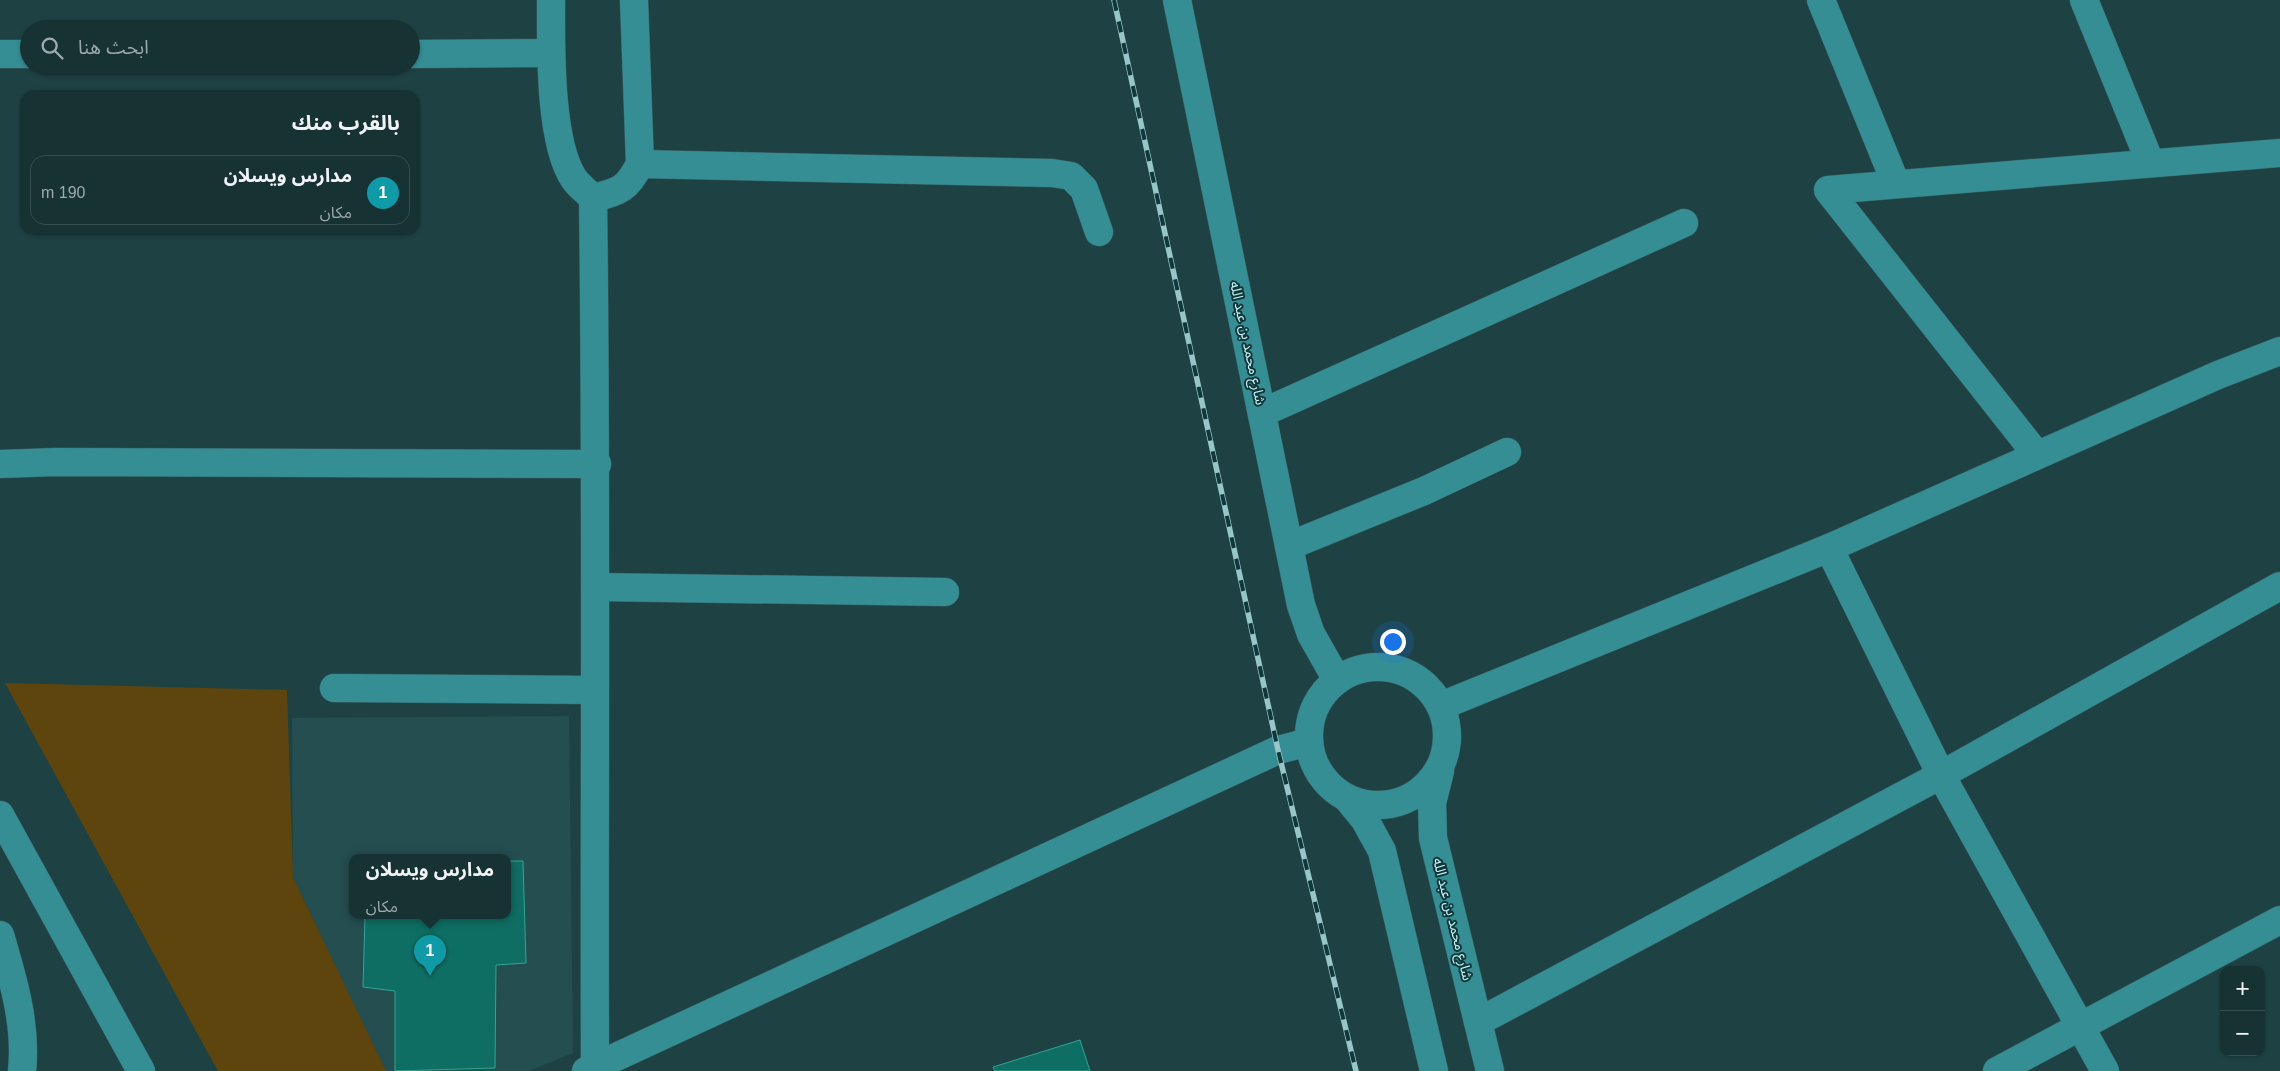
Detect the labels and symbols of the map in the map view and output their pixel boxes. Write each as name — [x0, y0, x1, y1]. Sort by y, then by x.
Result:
street label: شارع محمد بن عبد الله — [1224, 280, 1269, 407]
your location — [1380, 629, 1406, 655]
street label: شارع محمد بن عبد الله — [1427, 856, 1476, 983]
pin: 1 — [414, 935, 446, 976]

